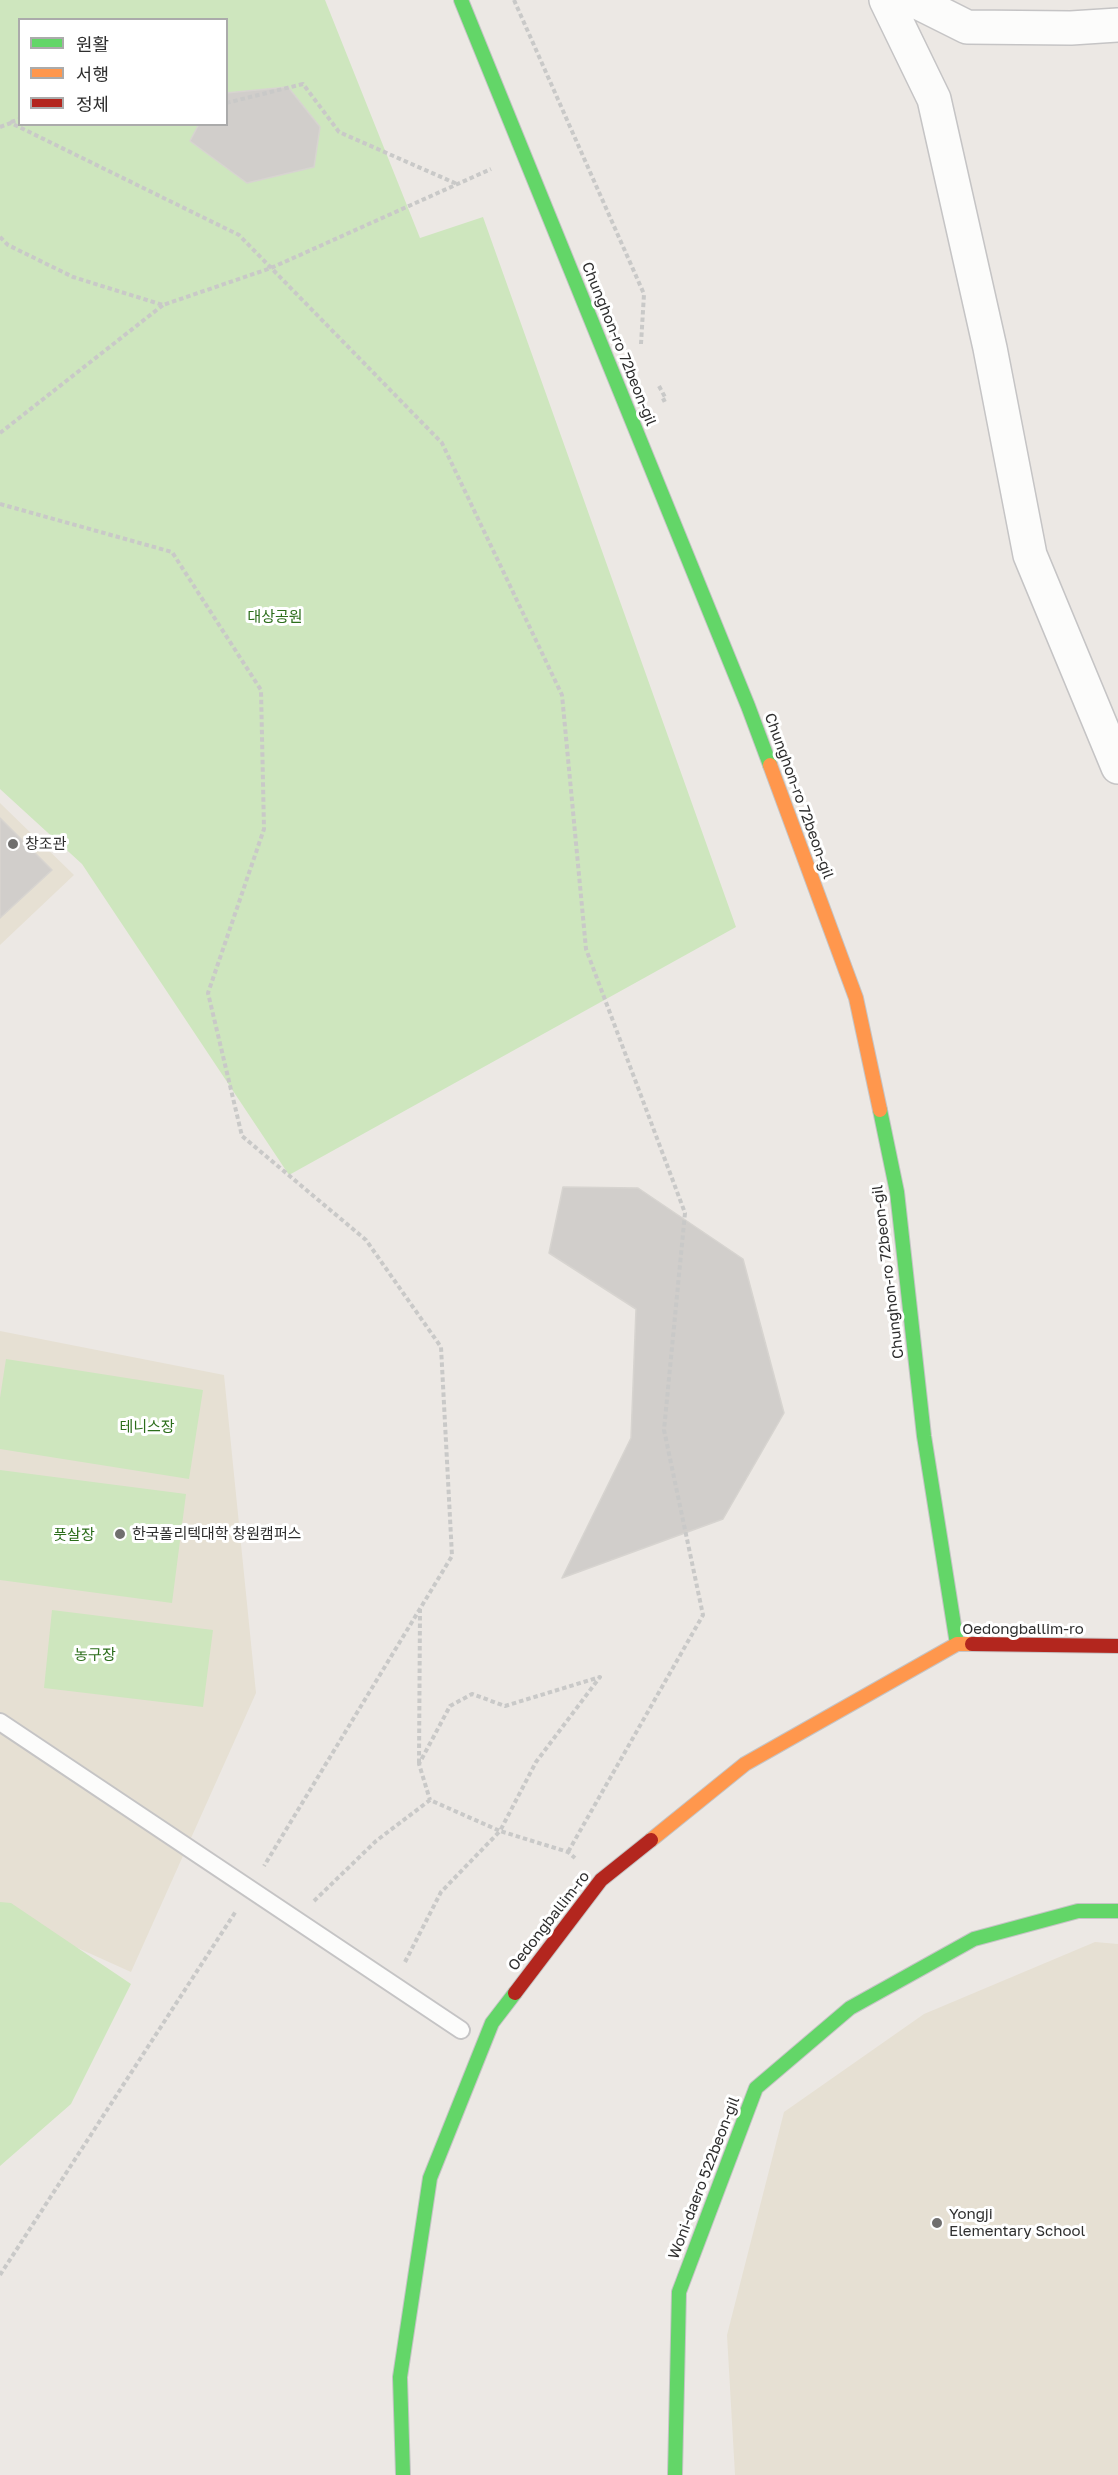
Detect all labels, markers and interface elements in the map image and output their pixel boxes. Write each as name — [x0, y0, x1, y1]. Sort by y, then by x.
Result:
legend — [18, 18, 228, 126]
text: 원활 — [76, 33, 109, 55]
text: 서행 — [76, 63, 109, 85]
text: 정체 — [76, 93, 109, 115]
street label: Chunghon-ro 72beon-gil — [578, 259, 660, 429]
park label: 대상공원 — [247, 608, 303, 626]
street label: Chunghon-ro 72beon-gil — [761, 711, 837, 881]
place label: 창조관 — [25, 835, 66, 853]
marker: 창조관 — [6, 837, 20, 851]
street label: Chunghon-ro 72beon-gil — [868, 1184, 908, 1360]
park label: 테니스장 — [119, 1418, 175, 1436]
place label: 한국폴리텍대학 창원캠퍼스 — [132, 1525, 301, 1543]
park label: 풋살장 — [53, 1526, 95, 1544]
marker: 한국폴리텍대학 창원캠퍼스 — [113, 1527, 127, 1541]
street label: Oedongballim-ro — [962, 1620, 1084, 1638]
park label: 농구장 — [74, 1646, 116, 1664]
street label: Oedongballim-ro — [505, 1868, 593, 1974]
street label: Woni-daero 522beon-gil — [665, 2094, 743, 2262]
place label: Yongji Elementary School — [949, 2205, 1085, 2240]
marker: Yongji Elementary School — [930, 2216, 944, 2230]

